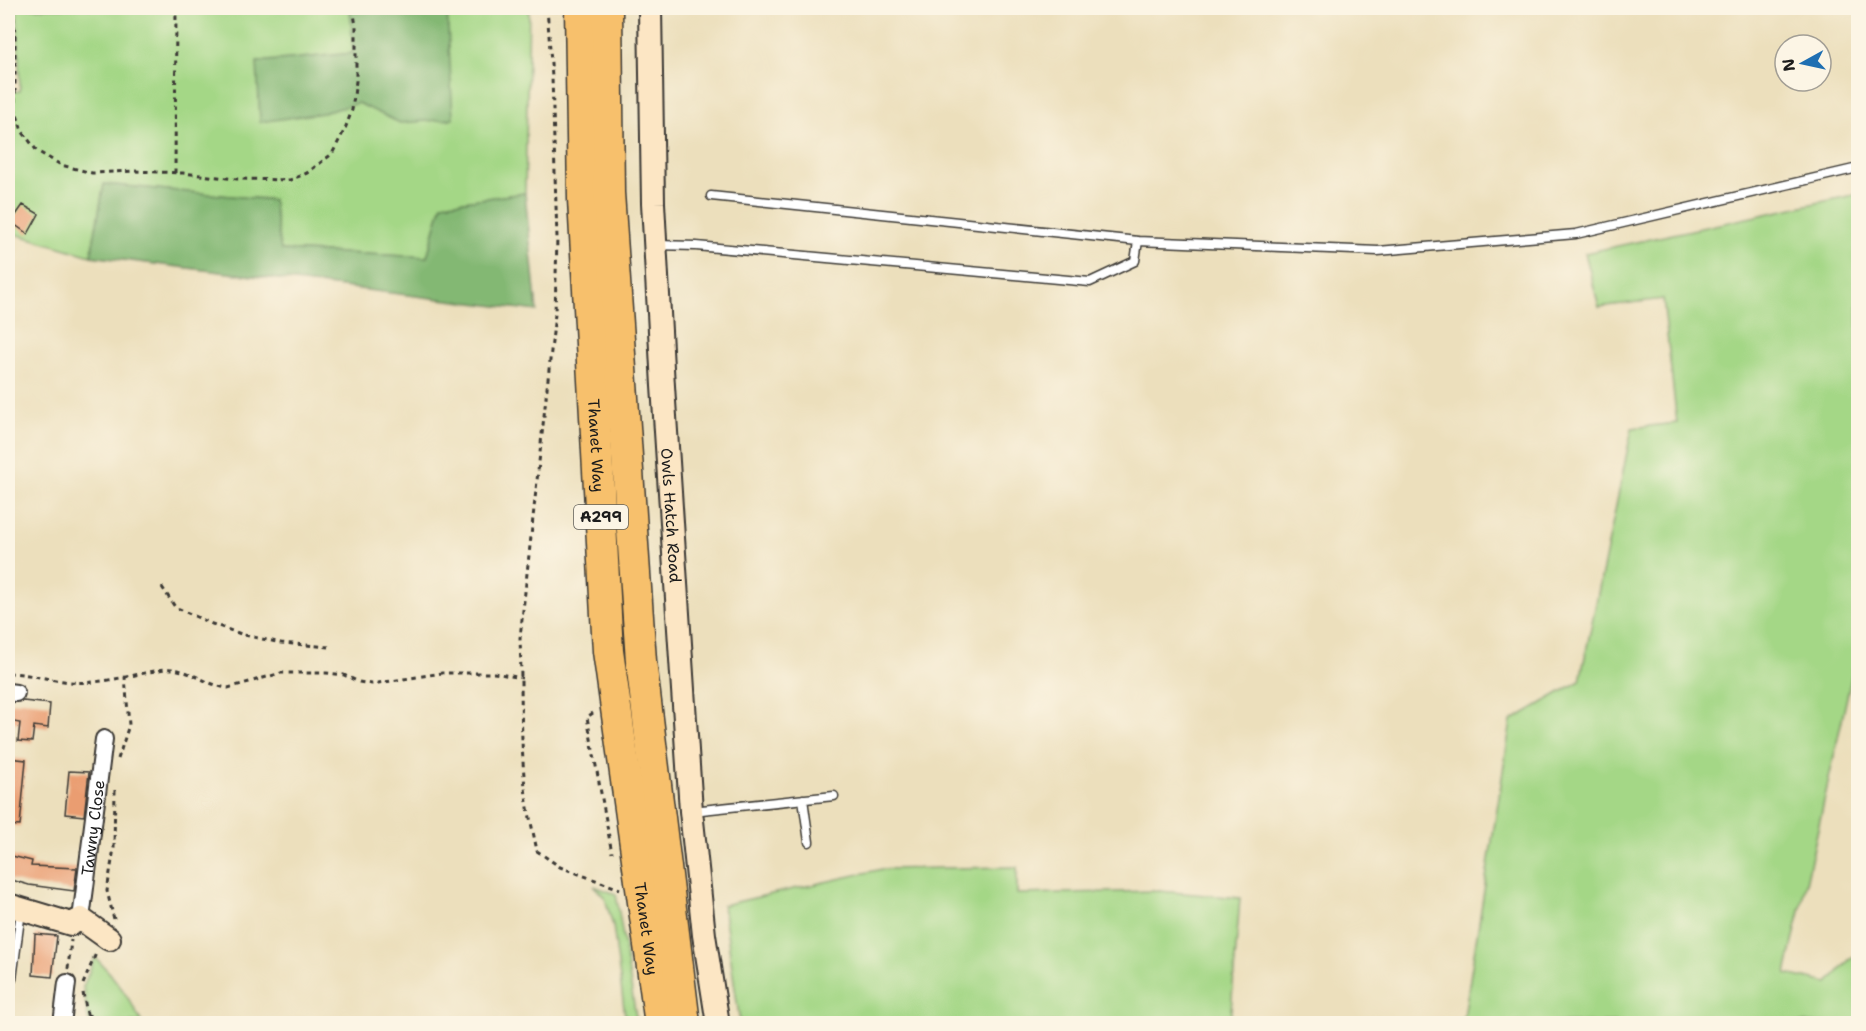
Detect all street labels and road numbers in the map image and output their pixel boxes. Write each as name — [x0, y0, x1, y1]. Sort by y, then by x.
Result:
street label: Thanet Way — [583, 398, 609, 493]
street label: Owls Hatch Road — [656, 447, 686, 584]
road number: A299 — [574, 505, 628, 529]
street label: Tawny Close — [77, 779, 110, 877]
street label: Thanet Way — [629, 881, 663, 977]

